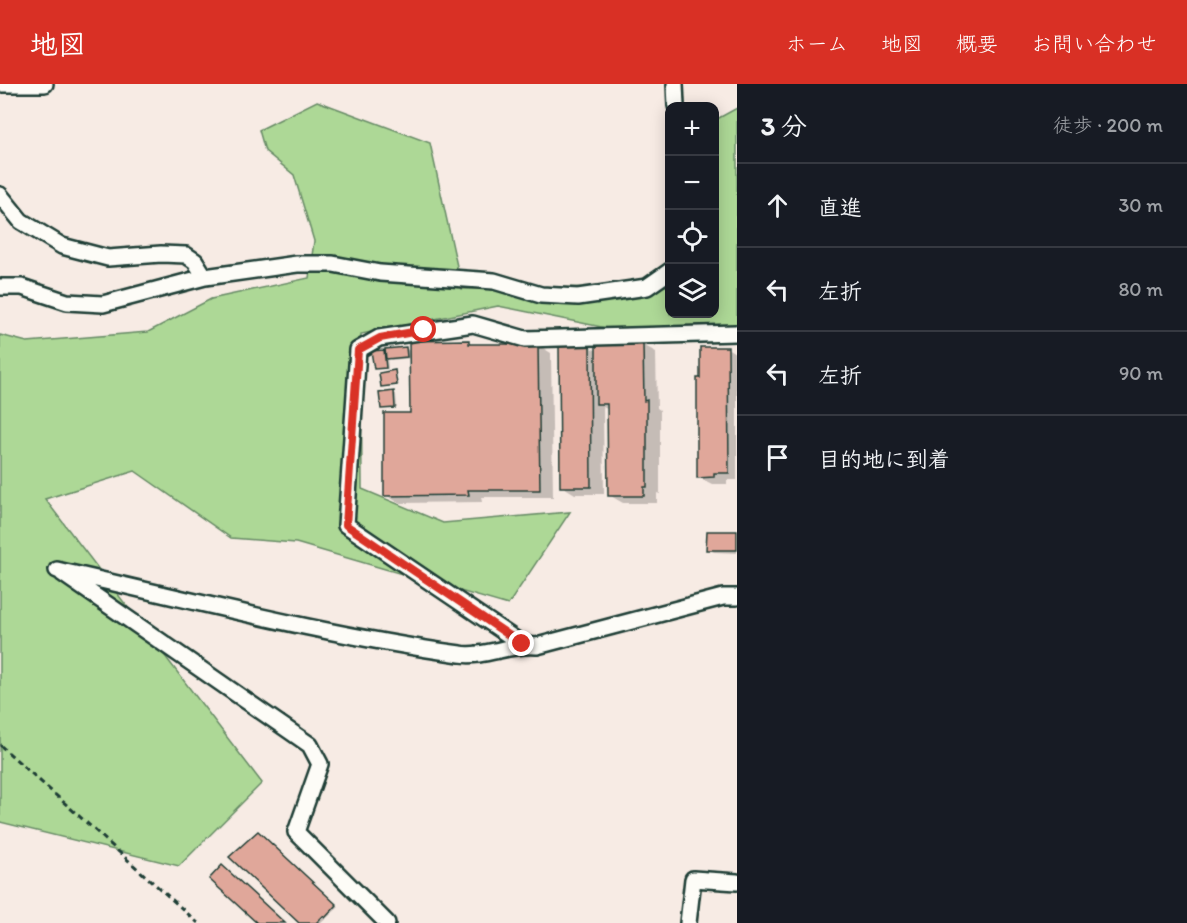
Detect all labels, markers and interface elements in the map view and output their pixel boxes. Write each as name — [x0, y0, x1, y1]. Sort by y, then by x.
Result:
text: 地図 — [30, 27, 86, 61]
text: ホーム — [786, 31, 848, 56]
text: 地図 — [881, 31, 923, 56]
text: 概要 — [956, 31, 998, 56]
text: お問い合わせ — [1031, 31, 1157, 56]
map controls — [665, 102, 719, 318]
button: + — [665, 102, 719, 156]
text: 3 分 — [761, 110, 807, 142]
text: 徒歩 · 200 m — [1053, 113, 1163, 137]
button: − — [665, 156, 719, 210]
icon: ahead — [761, 189, 794, 222]
text: 30 m — [1118, 193, 1163, 217]
text: 直進 — [818, 194, 862, 221]
button: locate — [665, 210, 719, 264]
button: layers — [665, 264, 719, 318]
icon: left — [761, 273, 794, 306]
text: 80 m — [1118, 277, 1163, 301]
text: 左折 — [818, 278, 862, 305]
route start — [410, 316, 436, 342]
icon: left — [761, 357, 794, 390]
text: 90 m — [1119, 361, 1163, 385]
text: 左折 — [818, 362, 862, 389]
icon: arrive — [761, 441, 794, 474]
text: 目的地に到着 — [818, 446, 950, 473]
route end — [508, 630, 534, 656]

